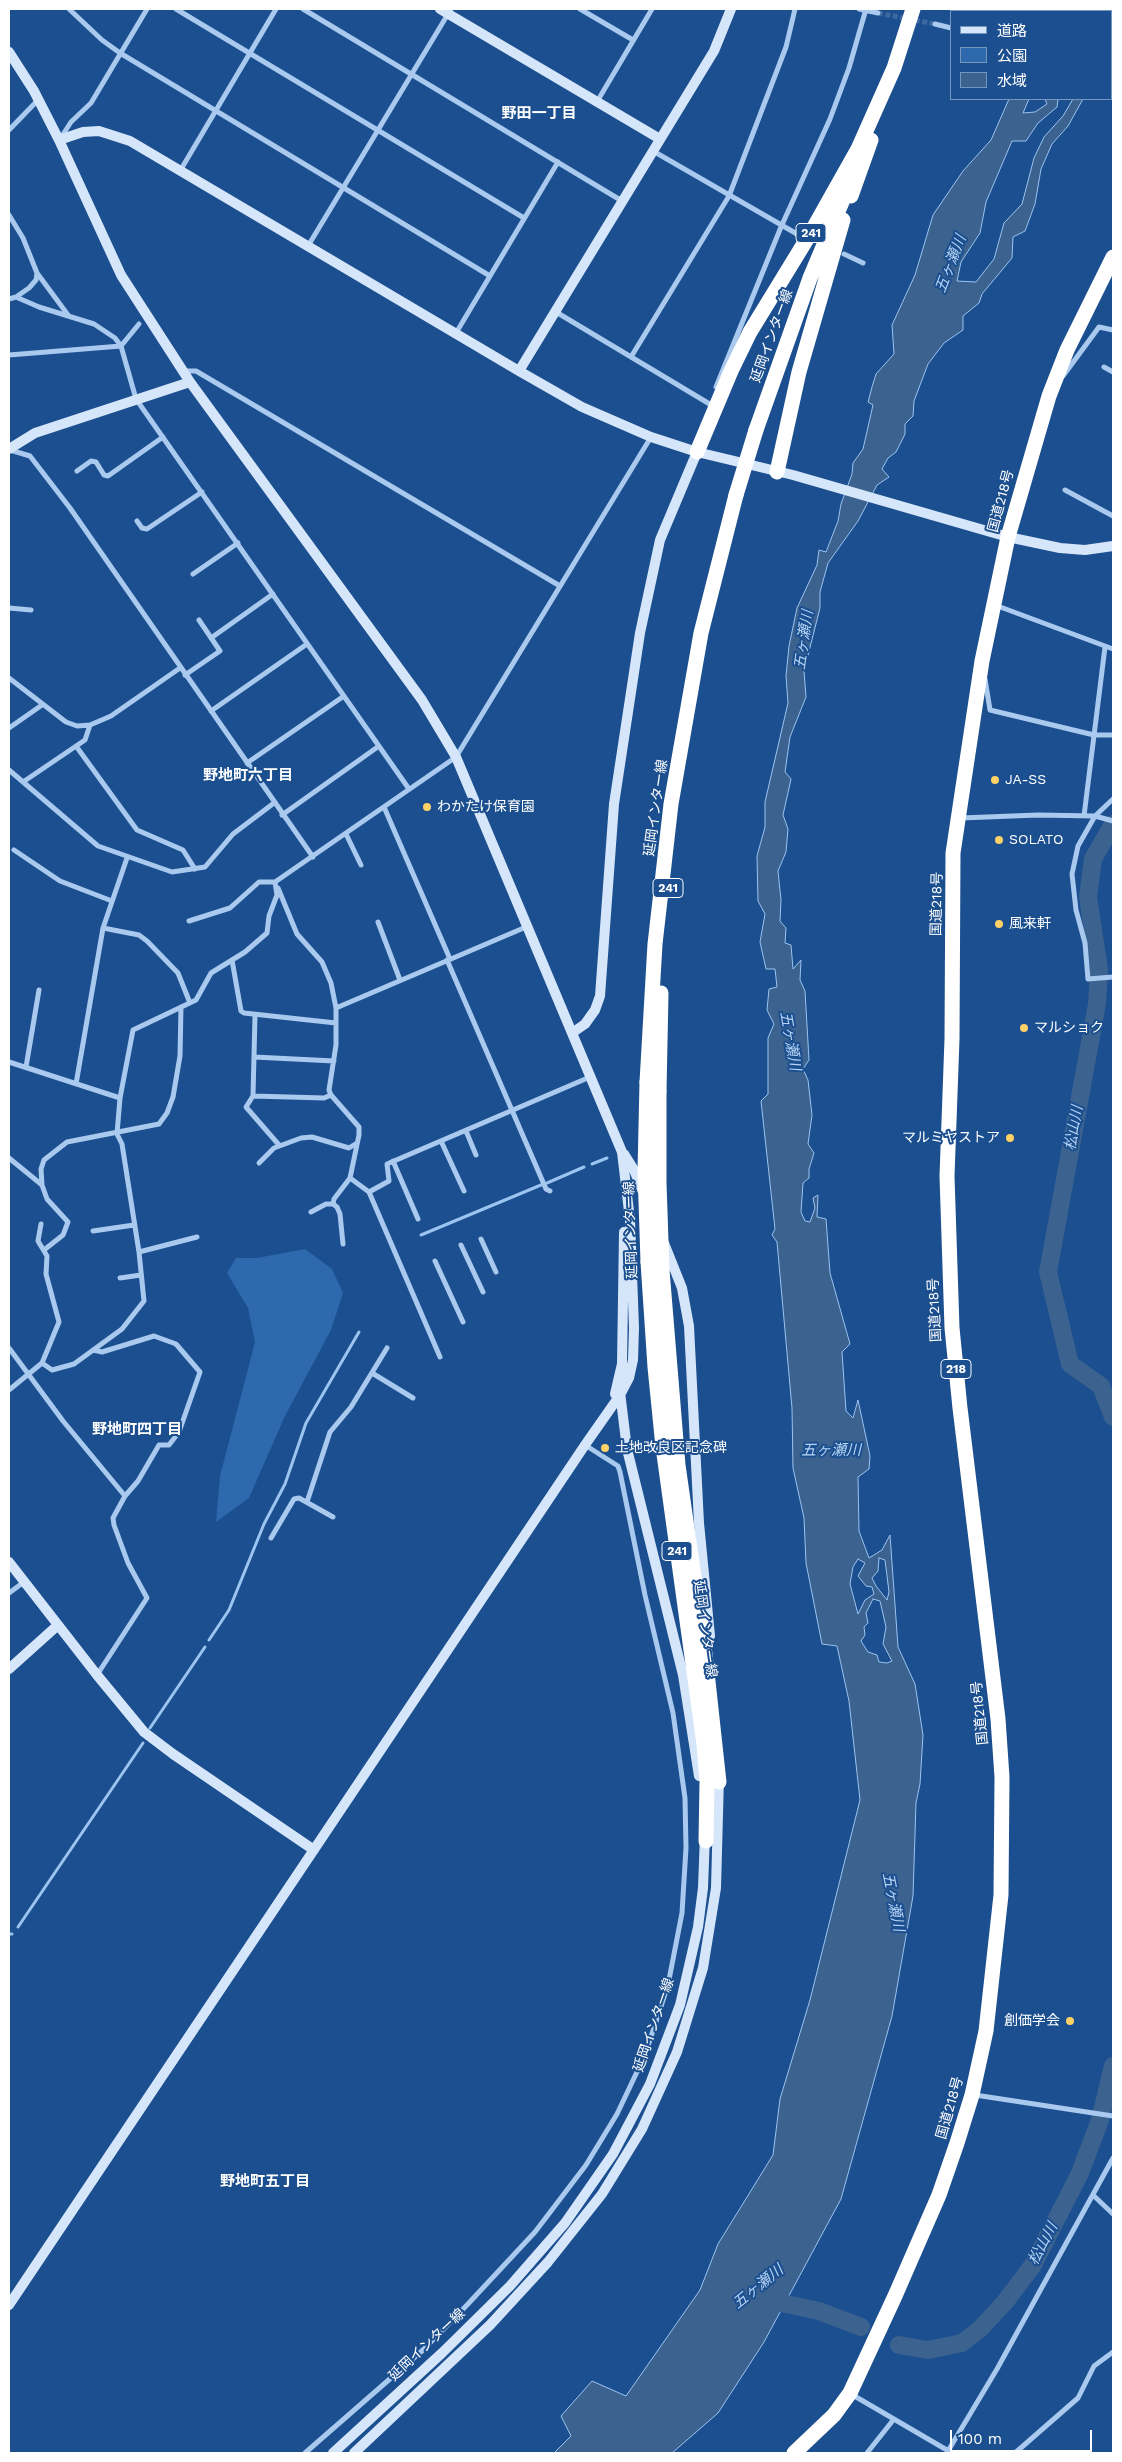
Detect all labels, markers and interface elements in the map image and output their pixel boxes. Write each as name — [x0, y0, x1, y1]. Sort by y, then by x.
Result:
legend — [950, 10, 1112, 100]
text: 道路 — [997, 22, 1027, 40]
text: 公園 — [997, 47, 1027, 65]
text: 水域 — [997, 72, 1027, 90]
district label: 野田一丁目 — [502, 105, 576, 123]
road number: 241 — [796, 224, 826, 242]
water label: 五ヶ瀬川 — [932, 233, 970, 295]
street label: 延岡インター線 — [747, 287, 797, 385]
street label: 国道218号 — [985, 468, 1017, 534]
water label: 五ヶ瀬川 — [791, 609, 817, 671]
street label: 延岡インター線 — [641, 758, 671, 858]
district label: 野地町六丁目 — [203, 767, 293, 785]
place label: JA-SS — [1005, 772, 1046, 788]
marker: JA-SS — [989, 774, 1001, 786]
place label: わかたけ保育園 — [437, 799, 535, 815]
marker: わかたけ保育園 — [421, 801, 433, 813]
place label: SOLATO — [1009, 832, 1063, 848]
marker: SOLATO — [993, 834, 1005, 846]
street label: 国道218号 — [928, 872, 946, 936]
road number: 241 — [653, 878, 683, 898]
place label: 風来軒 — [1009, 916, 1051, 932]
marker: 風来軒 — [993, 918, 1005, 930]
water label: 五ヶ瀬川 — [776, 1010, 804, 1072]
place label: マルショク — [1034, 1020, 1104, 1036]
marker: マルショク — [1018, 1022, 1030, 1034]
water label: 松山川 — [1061, 1104, 1087, 1152]
place label: マルミヤストア — [902, 1130, 1000, 1146]
marker: マルミヤストア — [1004, 1132, 1016, 1144]
street label: 延岡インター線 — [621, 1181, 641, 1279]
street label: 国道218号 — [925, 1277, 945, 1343]
road number: 218 — [941, 1360, 971, 1378]
district label: 野地町四丁目 — [92, 1421, 182, 1439]
place label: 土地改良区記念碑 — [615, 1440, 727, 1456]
marker: 土地改良区記念碑 — [599, 1442, 611, 1454]
water label: 五ヶ瀬川 — [801, 1442, 861, 1460]
road number: 241 — [662, 1542, 692, 1560]
street label: 延岡インター線 — [690, 1579, 720, 1679]
street label: 国道218号 — [968, 1680, 992, 1746]
water label: 五ヶ瀬川 — [878, 1871, 908, 1933]
street label: 延岡インター線 — [630, 1976, 678, 2074]
place label: 創価学会 — [1004, 2013, 1060, 2029]
marker: 創価学会 — [1064, 2015, 1076, 2027]
street label: 国道218号 — [933, 2075, 967, 2141]
district label: 野地町五丁目 — [220, 2173, 310, 2191]
water label: 松山川 — [1024, 2220, 1062, 2268]
water label: 五ヶ瀬川 — [729, 2261, 787, 2313]
street label: 延岡インター線 — [385, 2305, 469, 2385]
scale bar — [952, 2420, 1094, 2452]
text: 100 m — [958, 2430, 1002, 2448]

